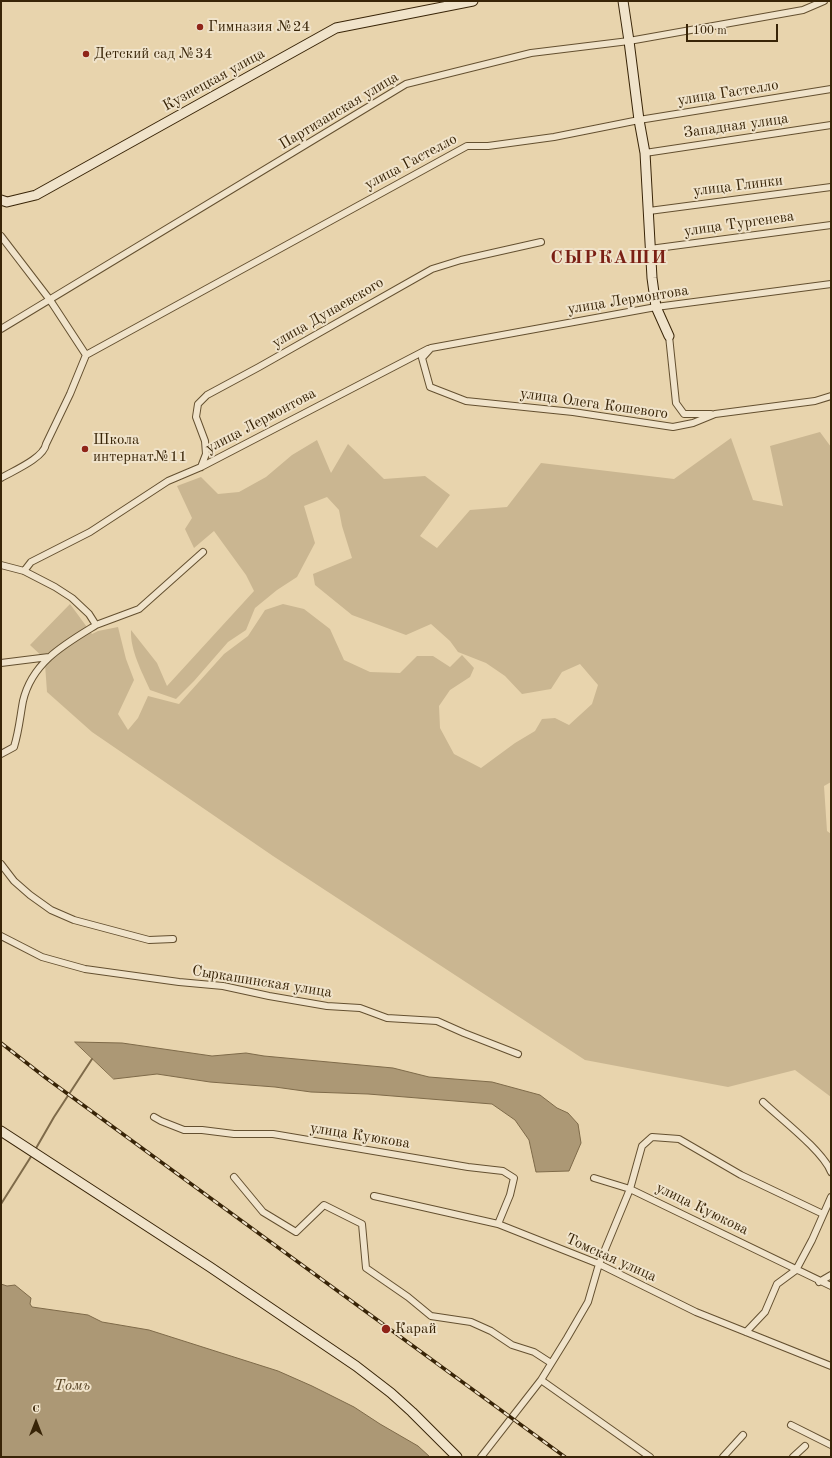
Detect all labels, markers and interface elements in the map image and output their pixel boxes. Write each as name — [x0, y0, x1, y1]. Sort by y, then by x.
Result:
scale bar — [688, 16, 780, 42]
place label: Гимназия №24 — [208, 18, 310, 36]
marker: Гимназия №24 — [195, 22, 205, 32]
text: 100 m — [693, 25, 727, 37]
street label: Кузнецкая улица — [160, 44, 268, 116]
place label: Детский сад №34 — [94, 45, 212, 63]
marker: Детский сад №34 — [81, 49, 91, 59]
street label: Партизанская улица — [276, 68, 402, 154]
street label: улица Гастелло — [676, 76, 780, 110]
street label: Западная улица — [682, 110, 790, 142]
street label: улица Гастелло — [362, 130, 460, 194]
street label: улица Глинки — [692, 172, 784, 200]
street label: улица Тургенева — [683, 207, 795, 241]
district label: СЫРКАШИ — [550, 247, 668, 269]
street label: улица Дунаевского — [269, 274, 387, 352]
street label: улица Лермонтова — [566, 282, 690, 318]
street label: улица Лермонтова — [203, 384, 319, 458]
street label: улица Олега Кошевого — [519, 385, 669, 423]
place label: Школа интернат№11 — [93, 431, 187, 466]
marker: Школа интернат№11 — [80, 444, 90, 454]
street label: Сыркашинская улица — [191, 962, 333, 1002]
street label: улица Куюкова — [309, 1119, 411, 1153]
street label: улица Куюкова — [653, 1179, 751, 1239]
street label: Томская улица — [563, 1230, 659, 1286]
place label: Карай — [395, 1320, 437, 1338]
marker: Карай — [380, 1323, 392, 1335]
water label: Томь — [54, 1376, 90, 1396]
north arrow — [16, 1402, 56, 1442]
text: С — [32, 1404, 40, 1415]

